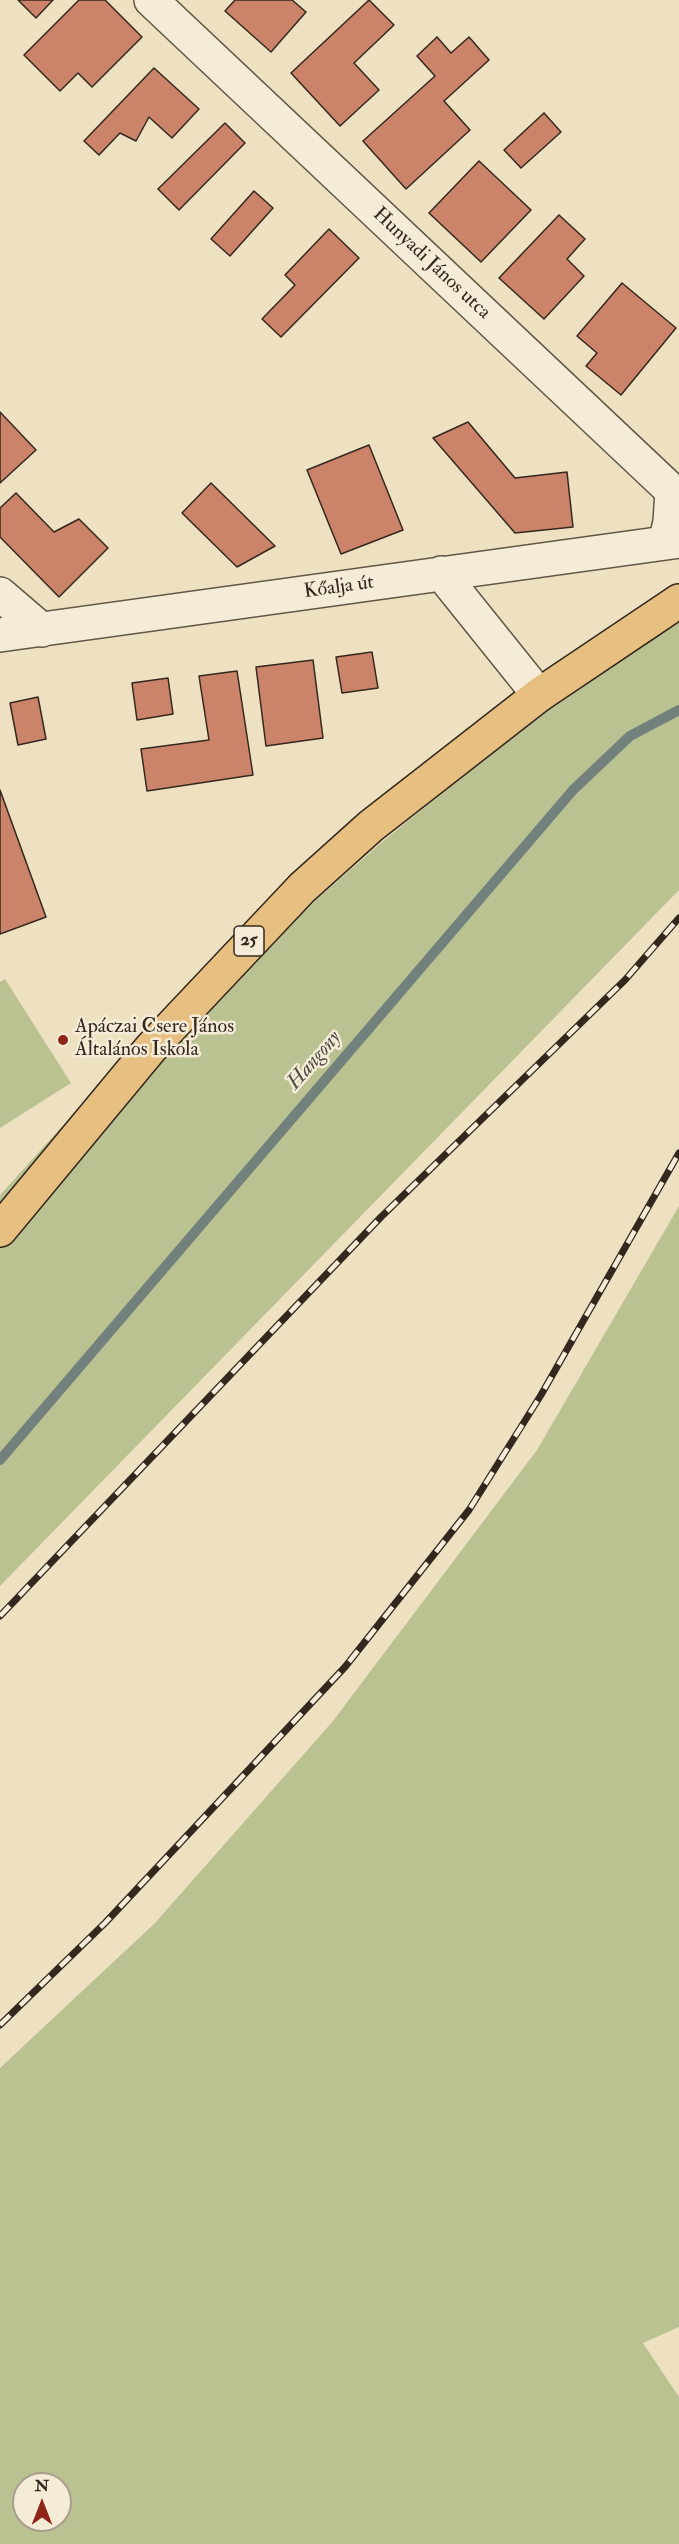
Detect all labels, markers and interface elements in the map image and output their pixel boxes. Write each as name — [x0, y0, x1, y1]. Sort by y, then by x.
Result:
street label: Hunyadi János utca — [367, 203, 495, 325]
street label: Kőalja út — [302, 571, 376, 605]
road number: 25 — [234, 926, 264, 956]
place label: Apáczai Csere János Általános Iskola — [75, 1016, 234, 1063]
water label: Hangony — [283, 1026, 347, 1096]
marker: Apáczai Csere János Általános Iskola — [56, 1033, 70, 1047]
north arrow — [12, 2472, 72, 2532]
text: N — [35, 2476, 49, 2496]

